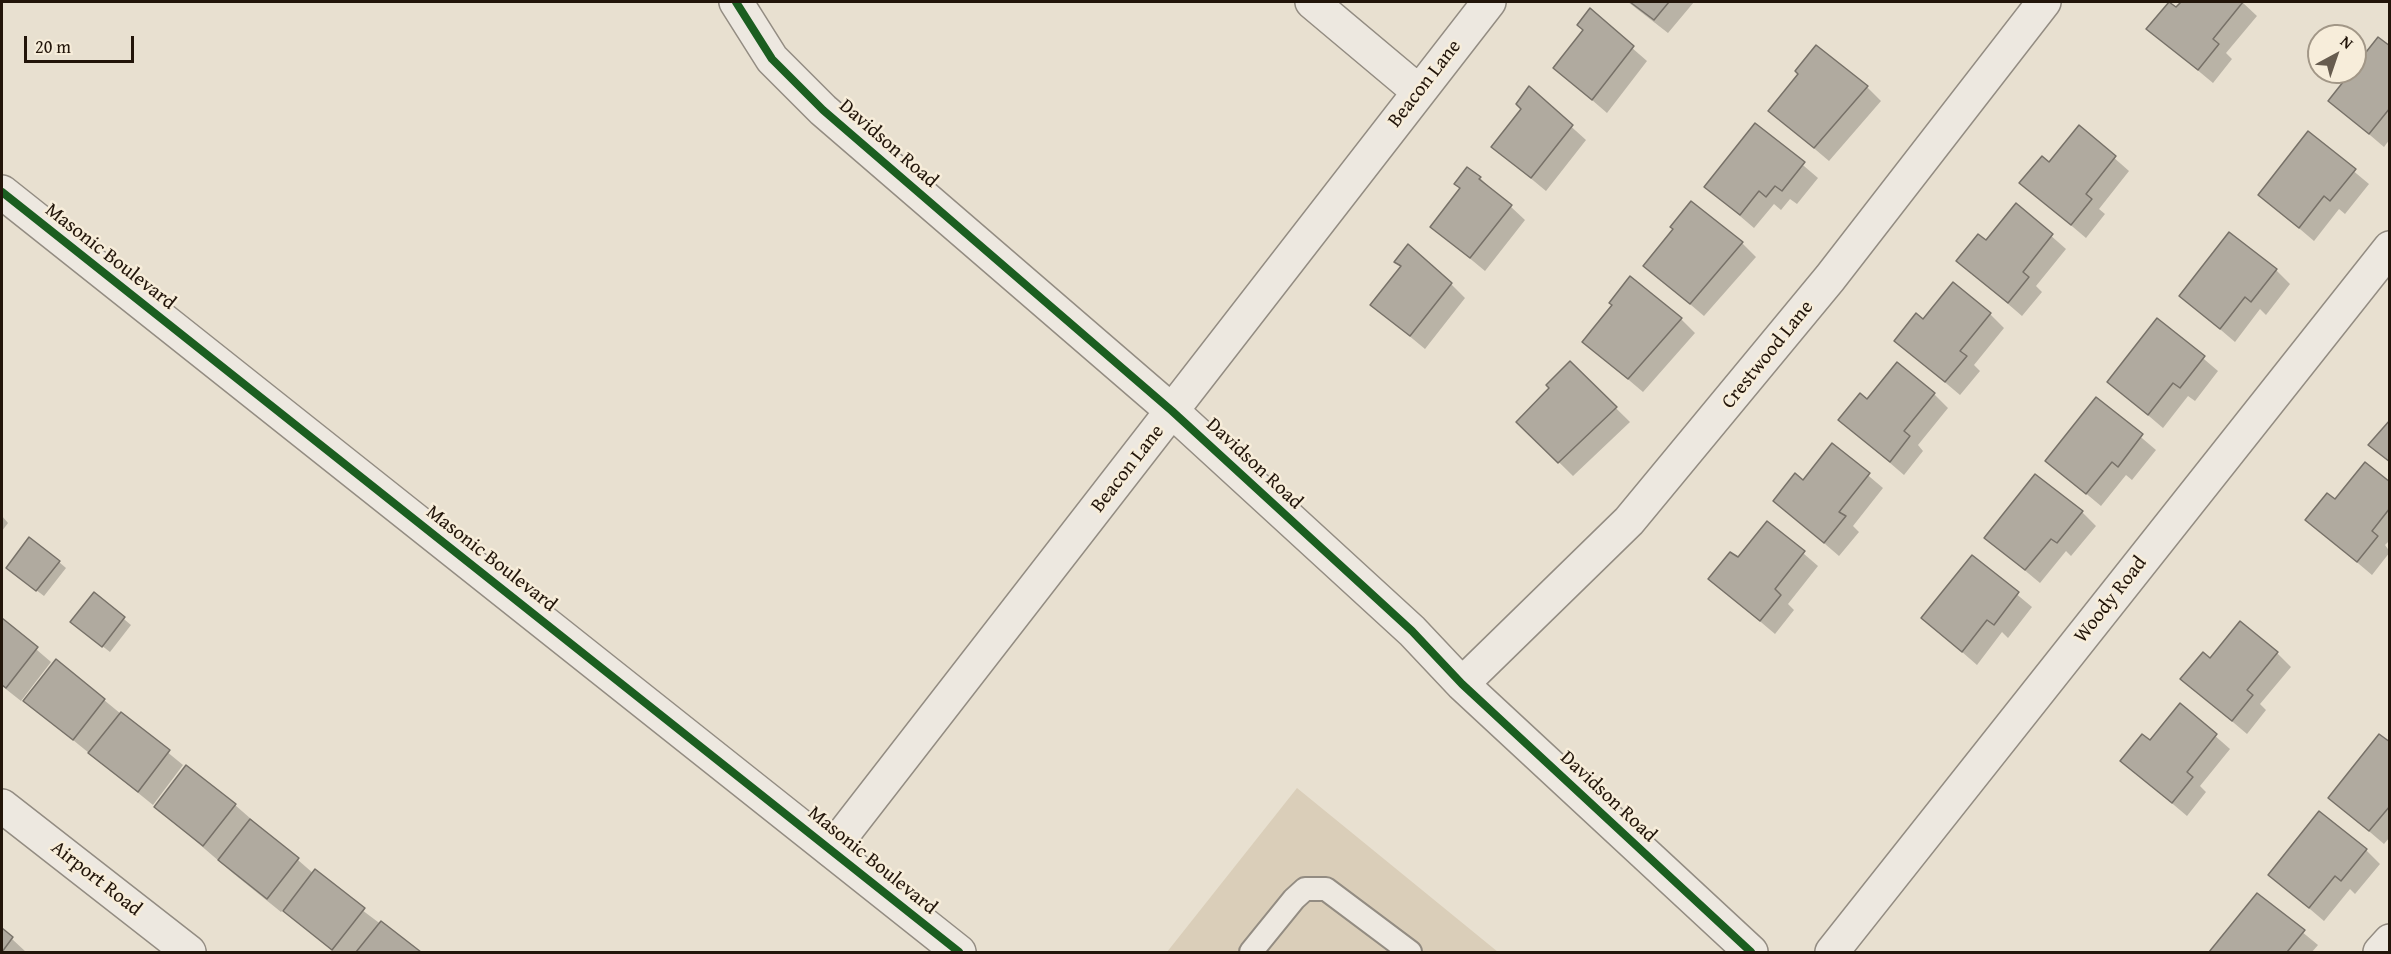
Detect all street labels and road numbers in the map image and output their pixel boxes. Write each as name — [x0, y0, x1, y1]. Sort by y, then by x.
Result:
street label: Beacon Lane — [1383, 35, 1467, 133]
street label: Davidson Road — [834, 95, 942, 193]
street label: Masonic Boulevard — [40, 199, 180, 315]
street label: Crestwood Lane — [1717, 296, 1819, 414]
street label: Davidson Road — [1201, 413, 1307, 515]
street label: Beacon Lane — [1086, 420, 1170, 518]
street label: Masonic Boulevard — [421, 501, 561, 617]
street label: Woody Road — [2070, 552, 2152, 648]
street label: Davidson Road — [1555, 746, 1661, 848]
street label: Masonic Boulevard — [803, 802, 941, 920]
street label: Airport Road — [46, 836, 146, 922]

